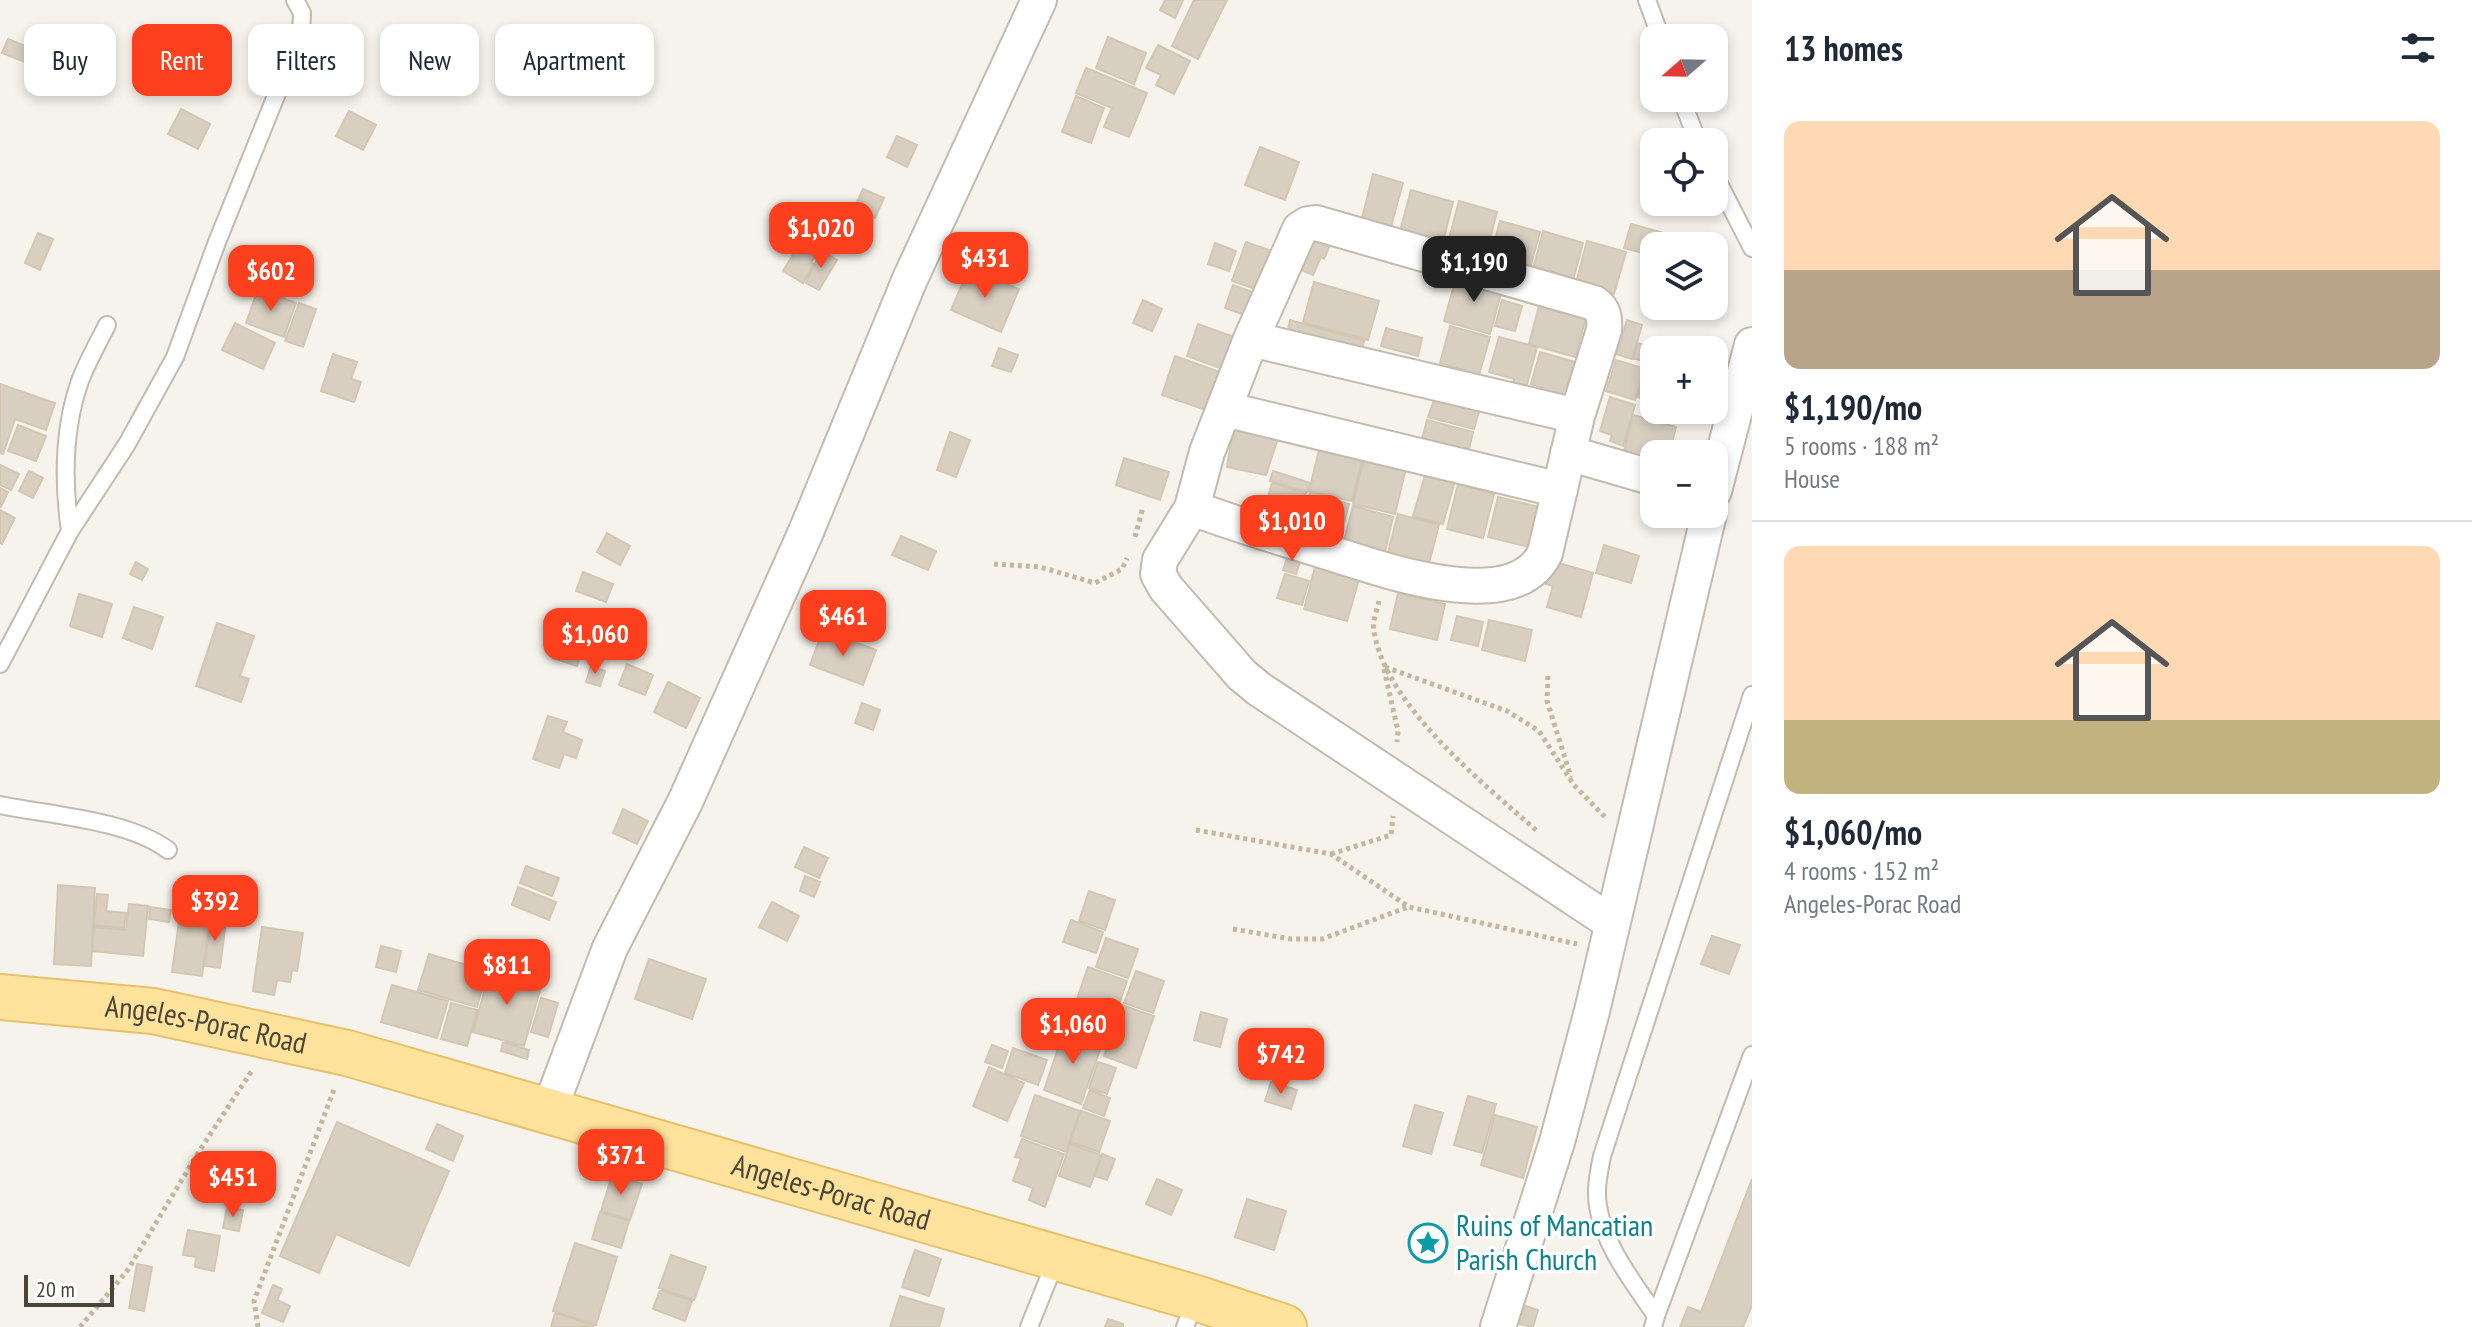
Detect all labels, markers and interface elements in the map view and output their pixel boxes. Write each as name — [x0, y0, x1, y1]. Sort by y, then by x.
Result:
chip: Buy — [24, 24, 116, 96]
chip: Rent — [132, 24, 232, 96]
chip: Filters — [248, 24, 364, 96]
chip: New — [380, 24, 479, 96]
chip: Apartment — [495, 24, 654, 96]
north arrow — [1640, 24, 1728, 112]
map controls — [1640, 24, 1728, 528]
text: 13 homes — [1784, 26, 1903, 70]
icon: filters — [2396, 26, 2440, 70]
button: locate — [1640, 128, 1728, 216]
icon: home — [2040, 173, 2184, 317]
pin: $1,020 — [756, 202, 886, 270]
text: $1,020 — [787, 211, 855, 244]
pin: $431 — [938, 232, 1032, 300]
button: layers — [1640, 232, 1728, 320]
pin: $1,190 — [1409, 236, 1539, 304]
text: $431 — [960, 241, 1010, 274]
pin: $602 — [224, 245, 318, 313]
text: $1,190 — [1440, 245, 1508, 278]
text: $602 — [246, 254, 296, 287]
button: + — [1640, 336, 1728, 424]
text: $1,190/mo — [1784, 385, 1922, 429]
text: 5 rooms · 188 m² — [1784, 429, 1939, 462]
button: − — [1640, 440, 1728, 528]
text: House — [1784, 462, 1840, 495]
pin: $1,010 — [1227, 495, 1357, 563]
text: $1,010 — [1258, 504, 1326, 537]
pin: $461 — [796, 590, 890, 658]
icon: home — [2040, 598, 2184, 742]
text: $461 — [818, 599, 868, 632]
pin: $1,060 — [530, 608, 660, 676]
text: $1,060 — [561, 617, 629, 650]
text: $1,060/mo — [1784, 810, 1922, 854]
text: 4 rooms · 152 m² — [1784, 854, 1939, 887]
pin: $392 — [168, 875, 262, 943]
text: $392 — [190, 884, 240, 917]
text: Angeles-Porac Road — [1784, 887, 1961, 920]
pin: $811 — [460, 939, 554, 1007]
text: $811 — [482, 948, 532, 981]
street label: Angeles-Porac Road — [104, 986, 311, 1062]
pin: $1,060 — [1008, 998, 1138, 1066]
text: $1,060 — [1039, 1007, 1107, 1040]
pin: $742 — [1234, 1028, 1328, 1096]
text: $742 — [1256, 1037, 1306, 1070]
pin: $371 — [574, 1129, 668, 1197]
text: $371 — [596, 1138, 646, 1171]
street label: Angeles-Porac Road — [728, 1144, 935, 1238]
pin: $451 — [186, 1151, 280, 1219]
text: $451 — [208, 1160, 258, 1193]
place label: Ruins of Mancatian Parish Church — [1456, 1205, 1653, 1278]
place icon: Ruins of Mancatian Parish Church — [1407, 1222, 1449, 1264]
scale bar — [24, 1271, 114, 1307]
text: 20 m — [36, 1275, 75, 1303]

